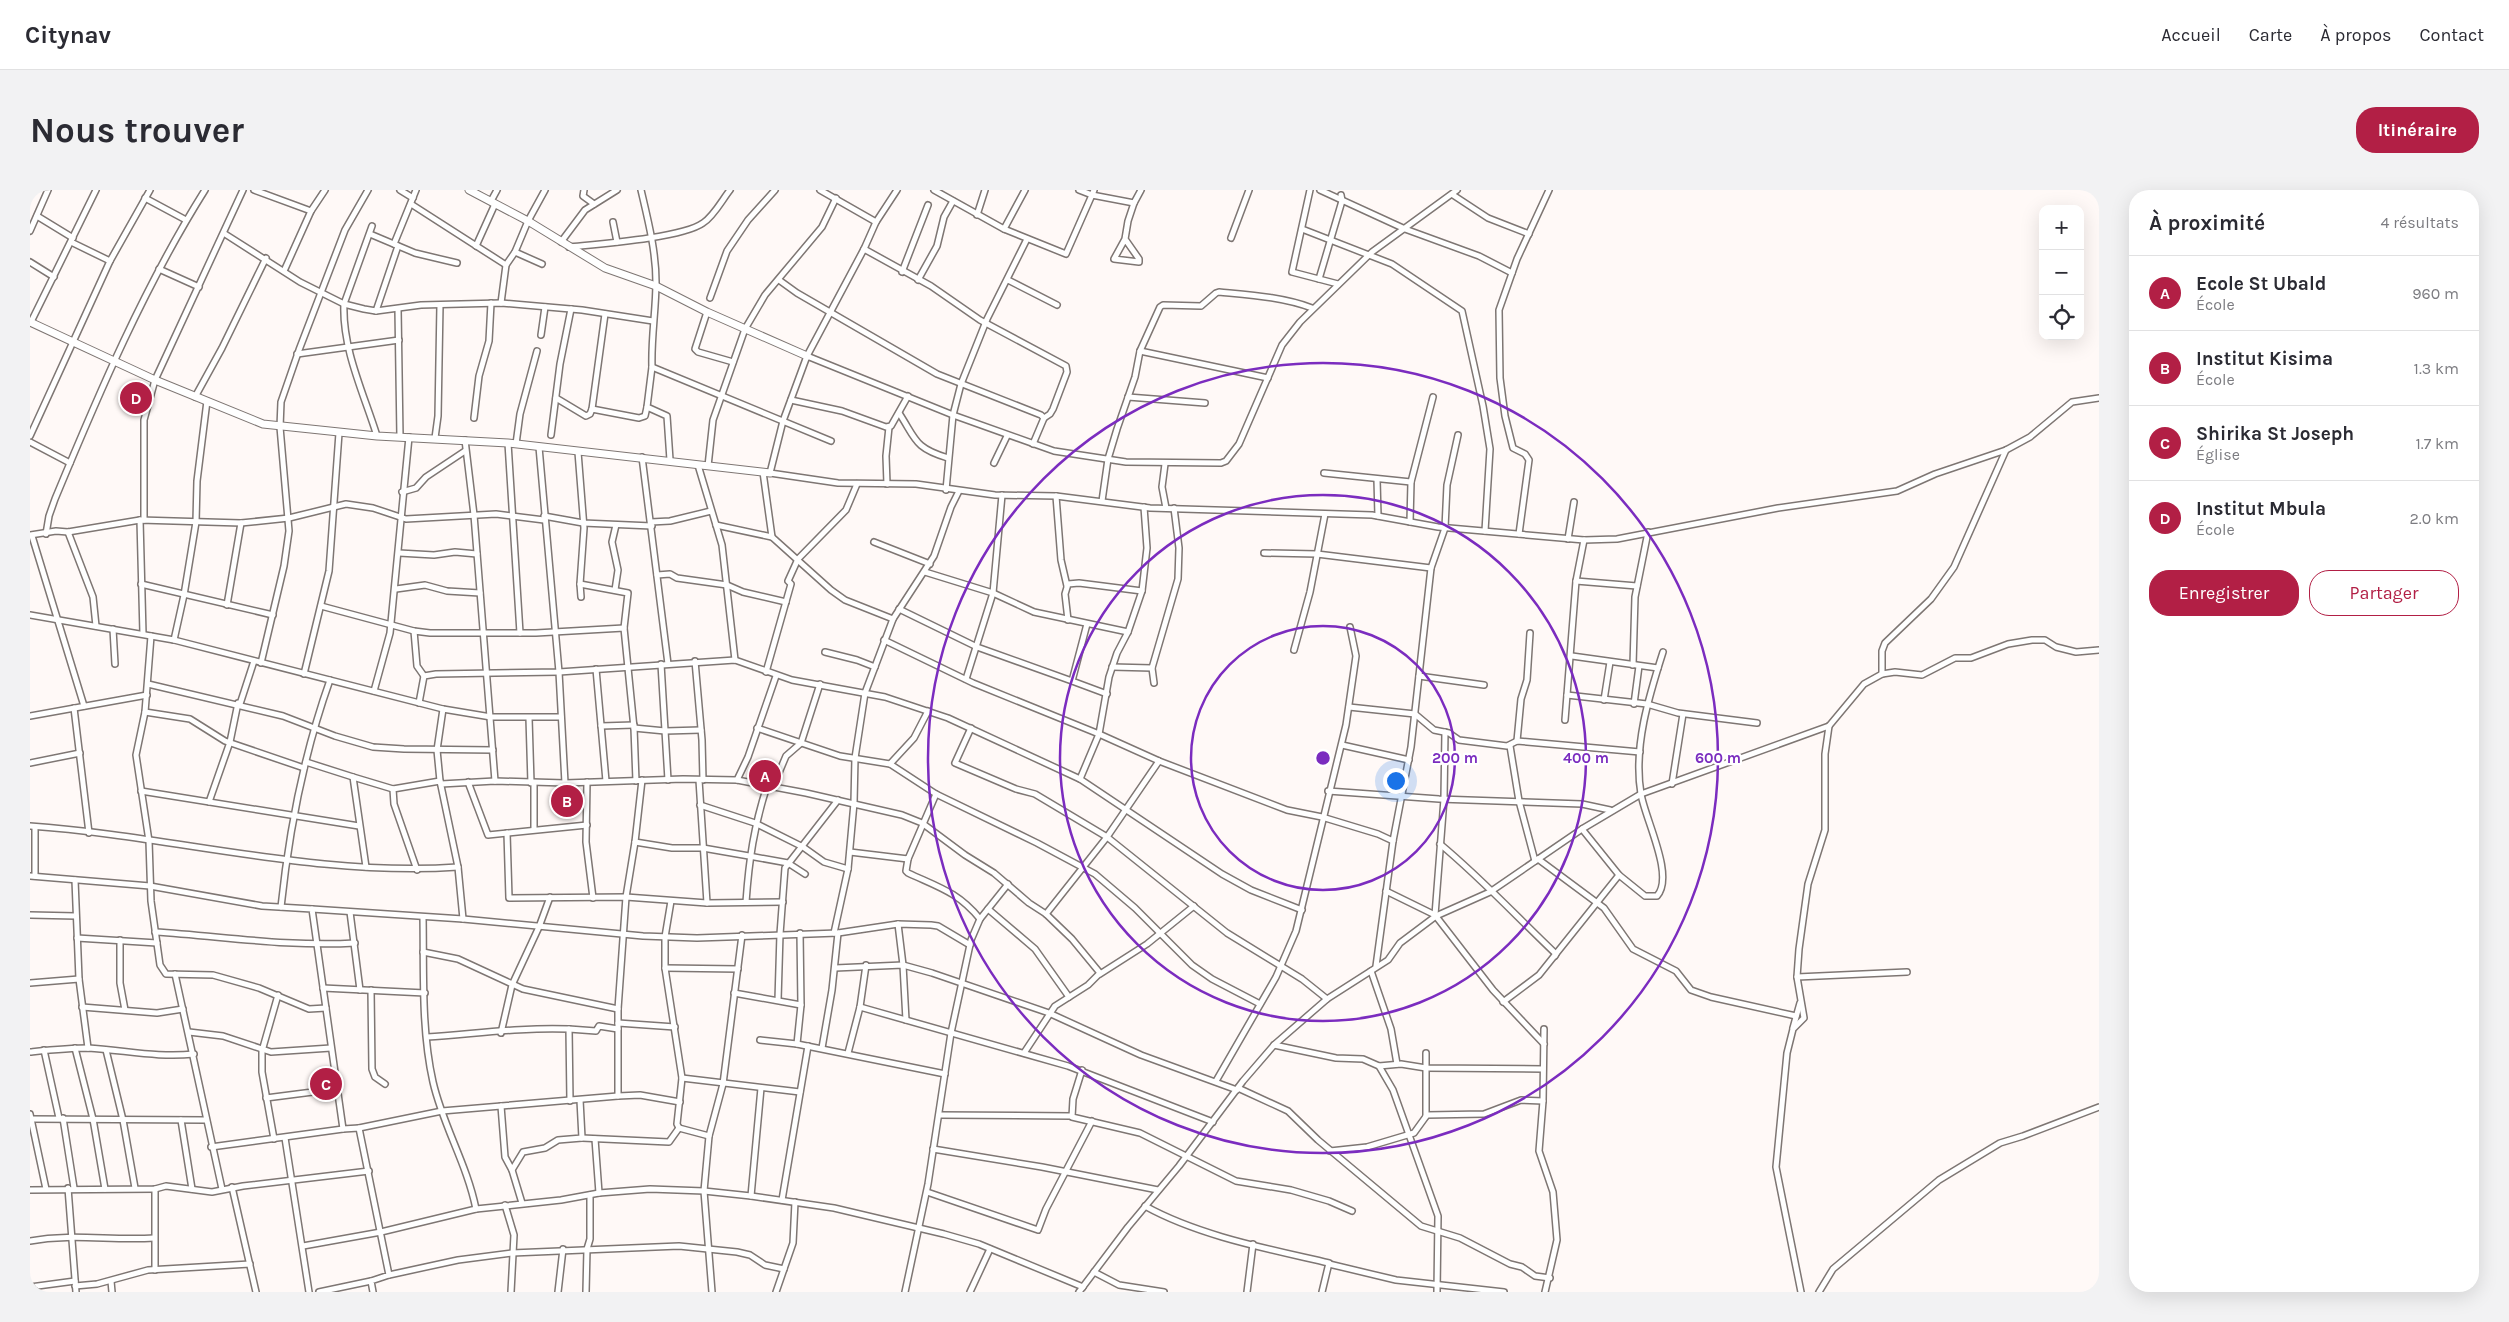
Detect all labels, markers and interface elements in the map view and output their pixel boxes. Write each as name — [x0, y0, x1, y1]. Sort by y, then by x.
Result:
text: Citynav — [25, 21, 111, 49]
text: Accueil — [2161, 24, 2221, 46]
text: Carte — [2249, 24, 2292, 46]
text: À propos — [2320, 24, 2392, 46]
text: Contact — [2420, 24, 2484, 46]
button: Itinéraire — [2356, 107, 2479, 153]
text: Nous trouver — [30, 110, 244, 151]
map controls — [2039, 205, 2084, 340]
button: + — [2039, 205, 2084, 250]
text: À proximité — [2149, 211, 2265, 235]
text: 4 résultats — [2380, 213, 2459, 232]
button: − — [2039, 250, 2084, 295]
text: Ecole St Ubald — [2196, 273, 2326, 295]
text: A — [2160, 284, 2170, 303]
text: 960 m — [2412, 284, 2459, 303]
button: locate — [2039, 295, 2084, 340]
text: École — [2196, 295, 2235, 314]
text: Institut Kisima — [2196, 348, 2333, 370]
text: B — [2160, 359, 2170, 378]
text: 1.3 km — [2414, 359, 2459, 378]
text: École — [2196, 370, 2235, 389]
pin: D — [120, 379, 152, 417]
text: Shirika St Joseph — [2196, 423, 2354, 445]
text: C — [2160, 434, 2170, 453]
text: 1.7 km — [2416, 434, 2459, 453]
text: Église — [2196, 445, 2240, 464]
text: Institut Mbula — [2196, 498, 2326, 520]
text: D — [2160, 509, 2170, 528]
text: 2.0 km — [2410, 509, 2459, 528]
text: École — [2196, 520, 2235, 539]
button: Enregistrer — [2149, 570, 2299, 616]
button: Partager — [2309, 570, 2459, 616]
centre of rings — [1314, 749, 1332, 767]
text: 200 m — [1432, 749, 1478, 767]
text: 400 m — [1563, 749, 1609, 767]
text: 600 m — [1695, 749, 1741, 767]
pin: A — [749, 757, 781, 795]
your location — [1383, 768, 1409, 794]
pin: B — [551, 782, 583, 820]
pin: C — [310, 1065, 342, 1103]

